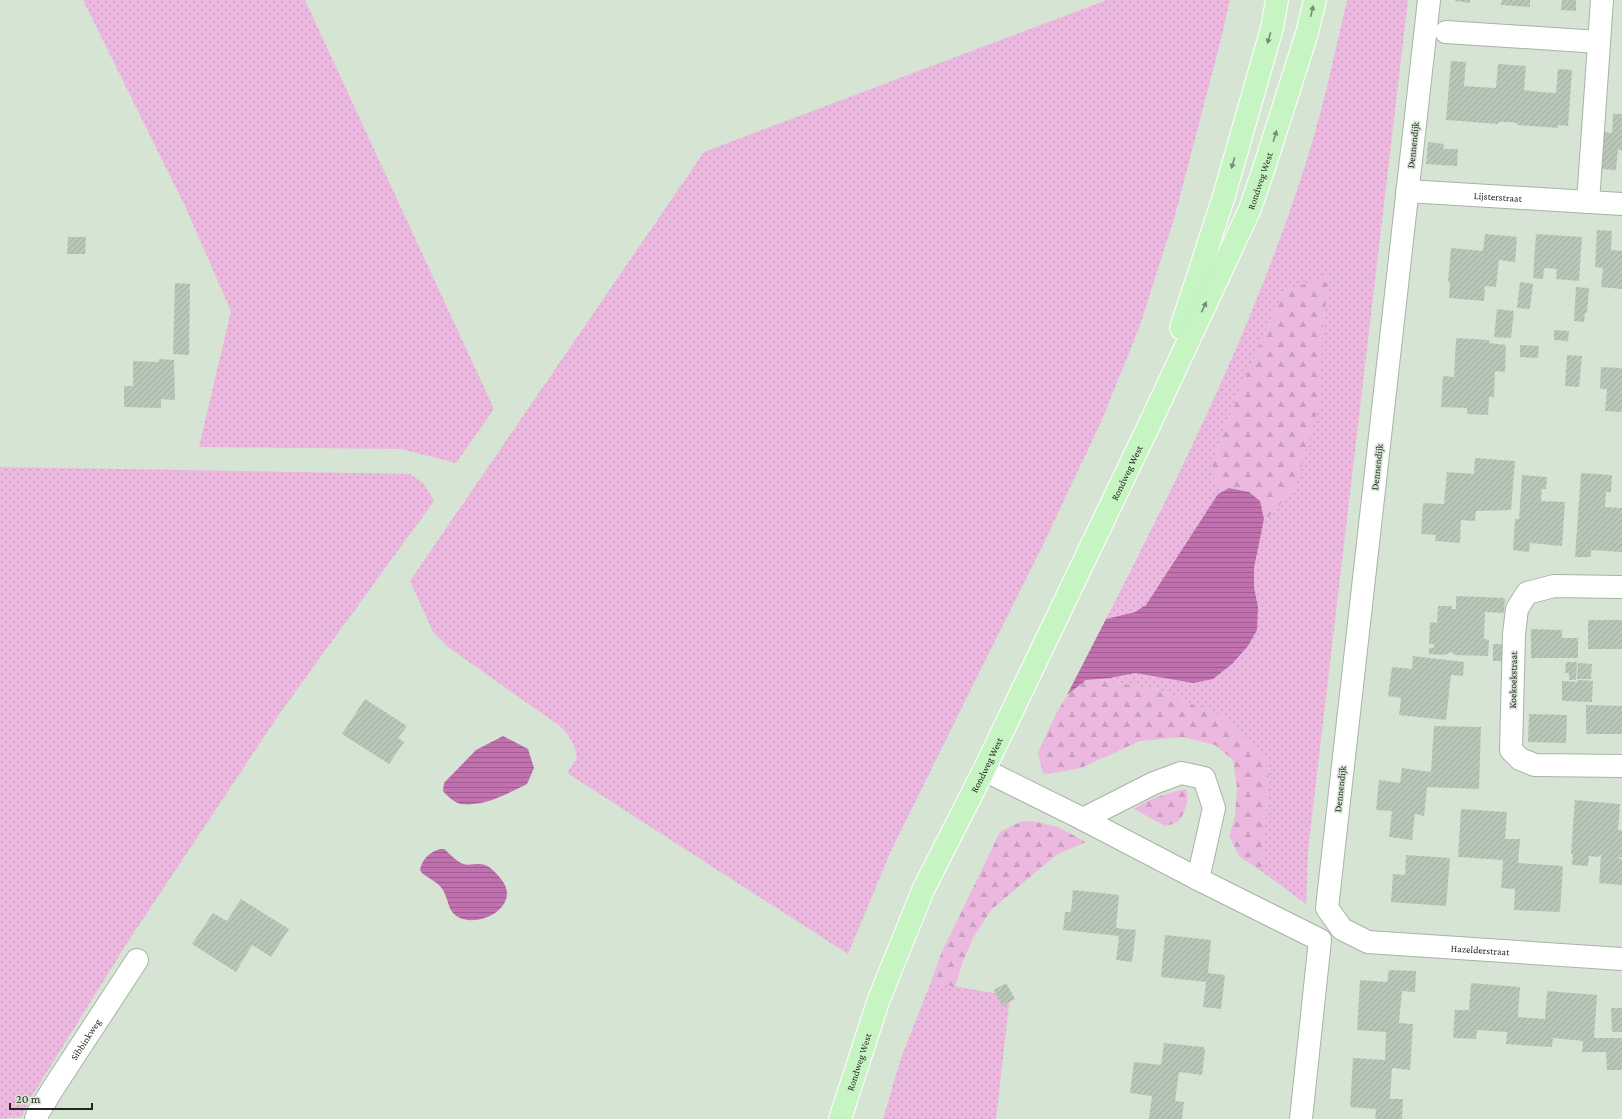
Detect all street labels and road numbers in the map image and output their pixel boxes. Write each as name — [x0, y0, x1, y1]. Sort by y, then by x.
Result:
street label: Dennendijk — [1405, 121, 1422, 169]
street label: Rondweg West — [1245, 150, 1274, 211]
street label: Lijsterstraat — [1473, 190, 1523, 203]
street label: Rondweg West — [1108, 443, 1145, 502]
street label: Dennendijk — [1369, 443, 1386, 491]
street label: Koekoekstraat — [1507, 651, 1519, 709]
street label: Rondweg West — [968, 735, 1005, 794]
street label: Dennendijk — [1332, 765, 1349, 813]
street label: Hazelderstraat — [1450, 942, 1511, 957]
street label: Sibbinkweg — [68, 1016, 103, 1062]
street label: Rondweg West — [844, 1031, 873, 1092]

